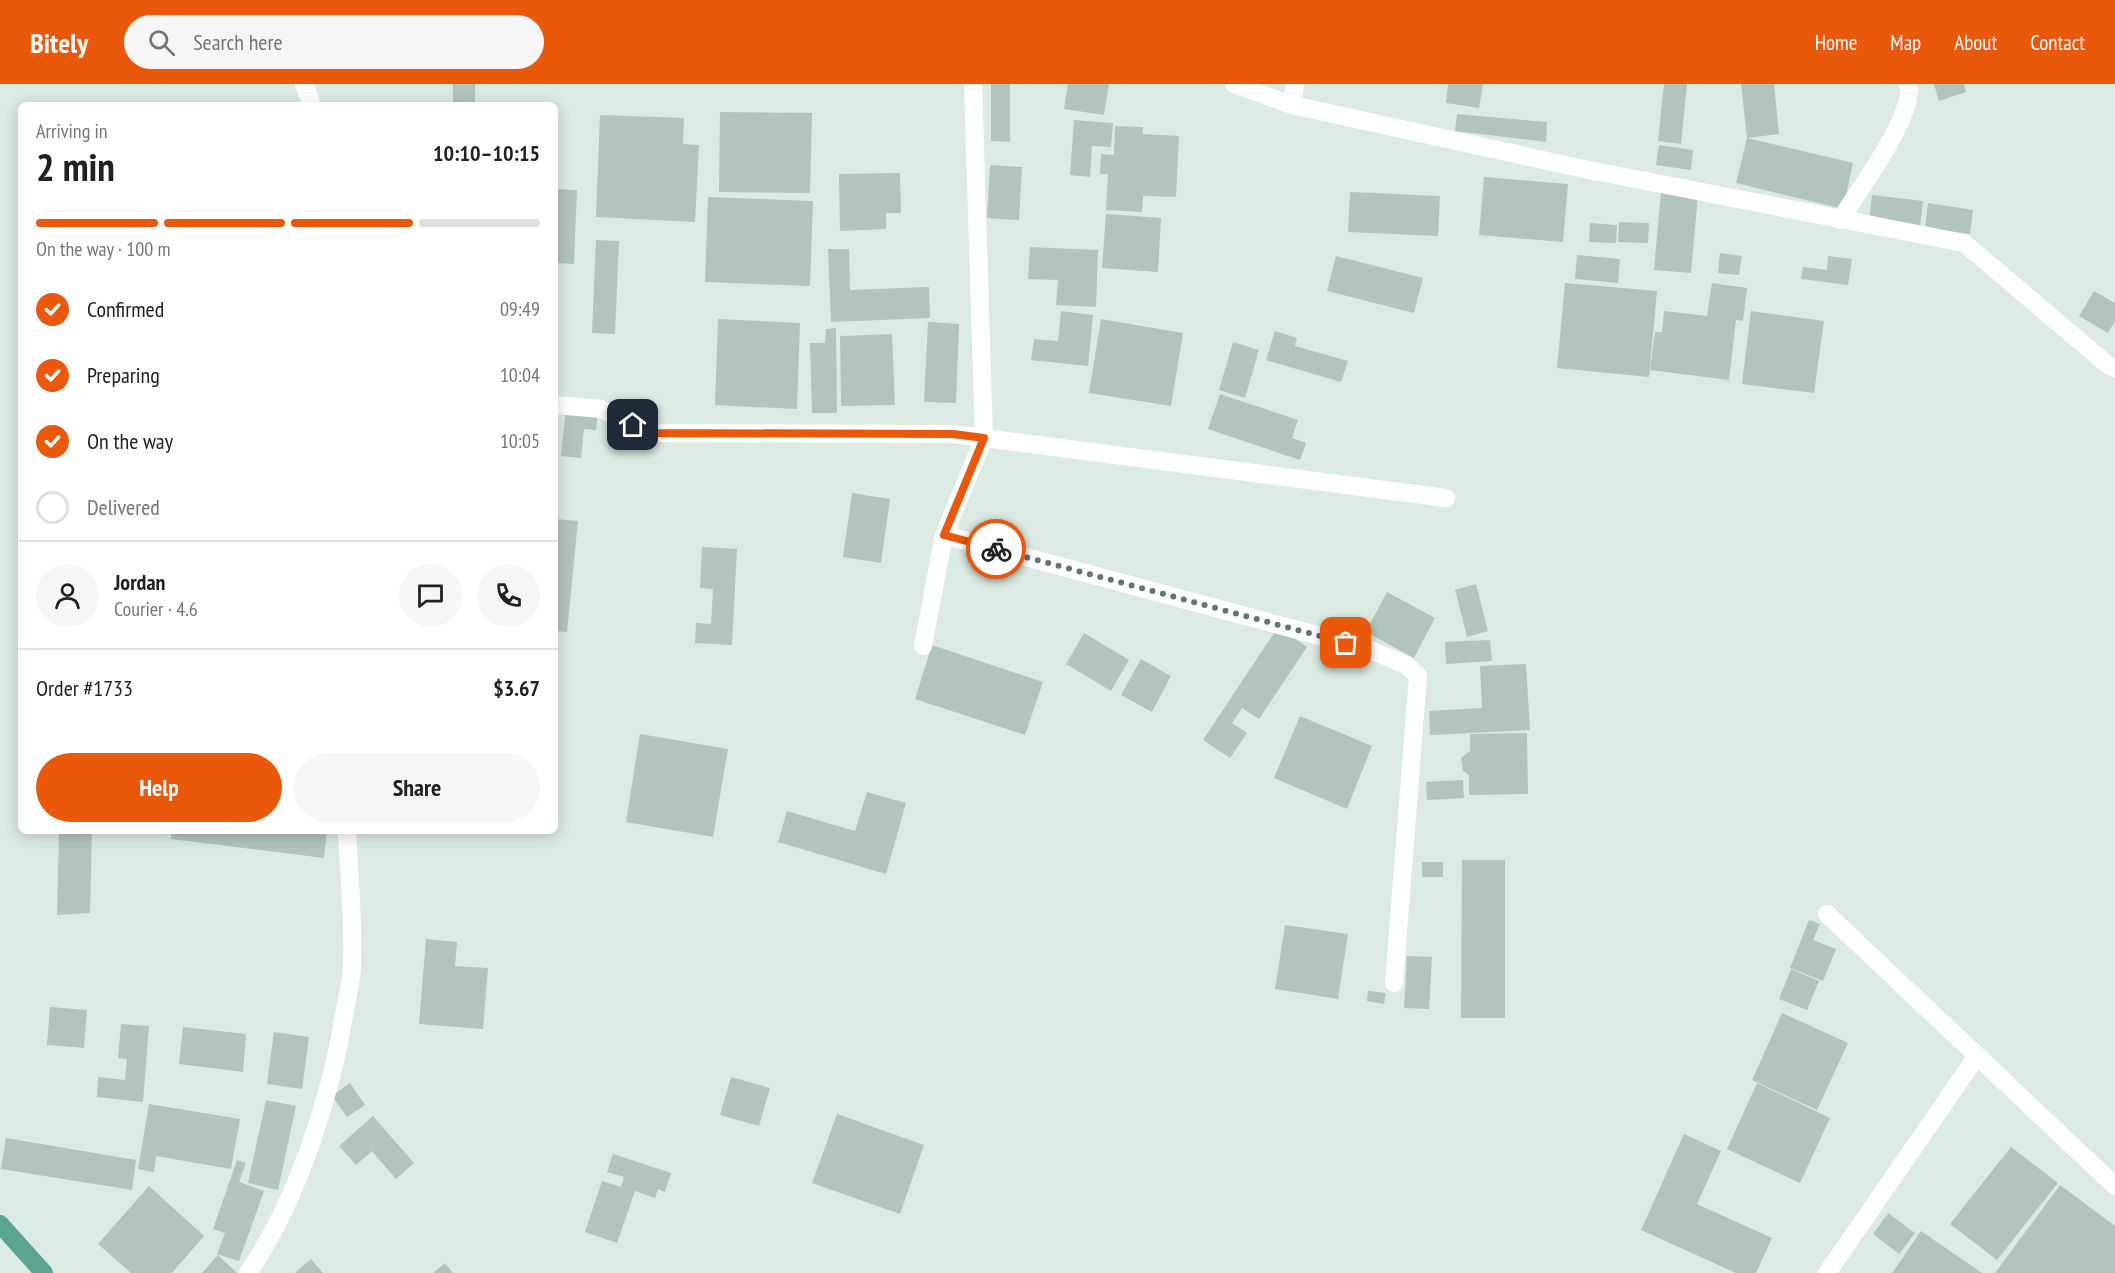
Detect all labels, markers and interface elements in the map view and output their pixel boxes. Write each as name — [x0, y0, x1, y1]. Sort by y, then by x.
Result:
search box — [124, 15, 544, 69]
text: Bitely — [30, 24, 88, 61]
icon: search — [145, 26, 178, 59]
text: Search here — [193, 28, 283, 56]
text: Home — [1815, 29, 1857, 56]
text: Map — [1890, 29, 1921, 56]
text: About — [1954, 29, 1997, 56]
text: Contact — [2030, 29, 2085, 56]
text: Arriving in — [36, 118, 108, 144]
text: 10:10–10:15 — [433, 139, 540, 167]
text: 2 min — [36, 141, 115, 192]
text: On the way · 100 m — [36, 236, 171, 262]
icon: check — [36, 293, 69, 326]
text: Confirmed — [87, 295, 164, 323]
text: 09:49 — [500, 296, 540, 322]
icon: check — [36, 359, 69, 392]
text: Preparing — [87, 361, 160, 389]
text: 10:04 — [500, 362, 540, 388]
pin — [607, 399, 658, 450]
icon: home — [616, 408, 649, 441]
icon: check — [36, 425, 69, 458]
text: On the way — [87, 427, 173, 455]
text: 10:05 — [500, 428, 540, 454]
text: Delivered — [87, 493, 160, 521]
courier — [966, 519, 1026, 579]
icon: bike — [980, 533, 1013, 566]
button: person — [36, 564, 99, 627]
button: chat — [399, 564, 462, 627]
button: phone — [477, 564, 540, 627]
text: Jordan — [114, 568, 165, 596]
text: Courier · 4.6 — [114, 596, 198, 622]
pin — [1320, 617, 1371, 668]
icon: bag — [1329, 626, 1362, 659]
text: Order #1733 — [36, 674, 133, 702]
text: $3.67 — [493, 674, 540, 702]
button: Help — [36, 753, 282, 822]
button: Share — [294, 753, 540, 822]

